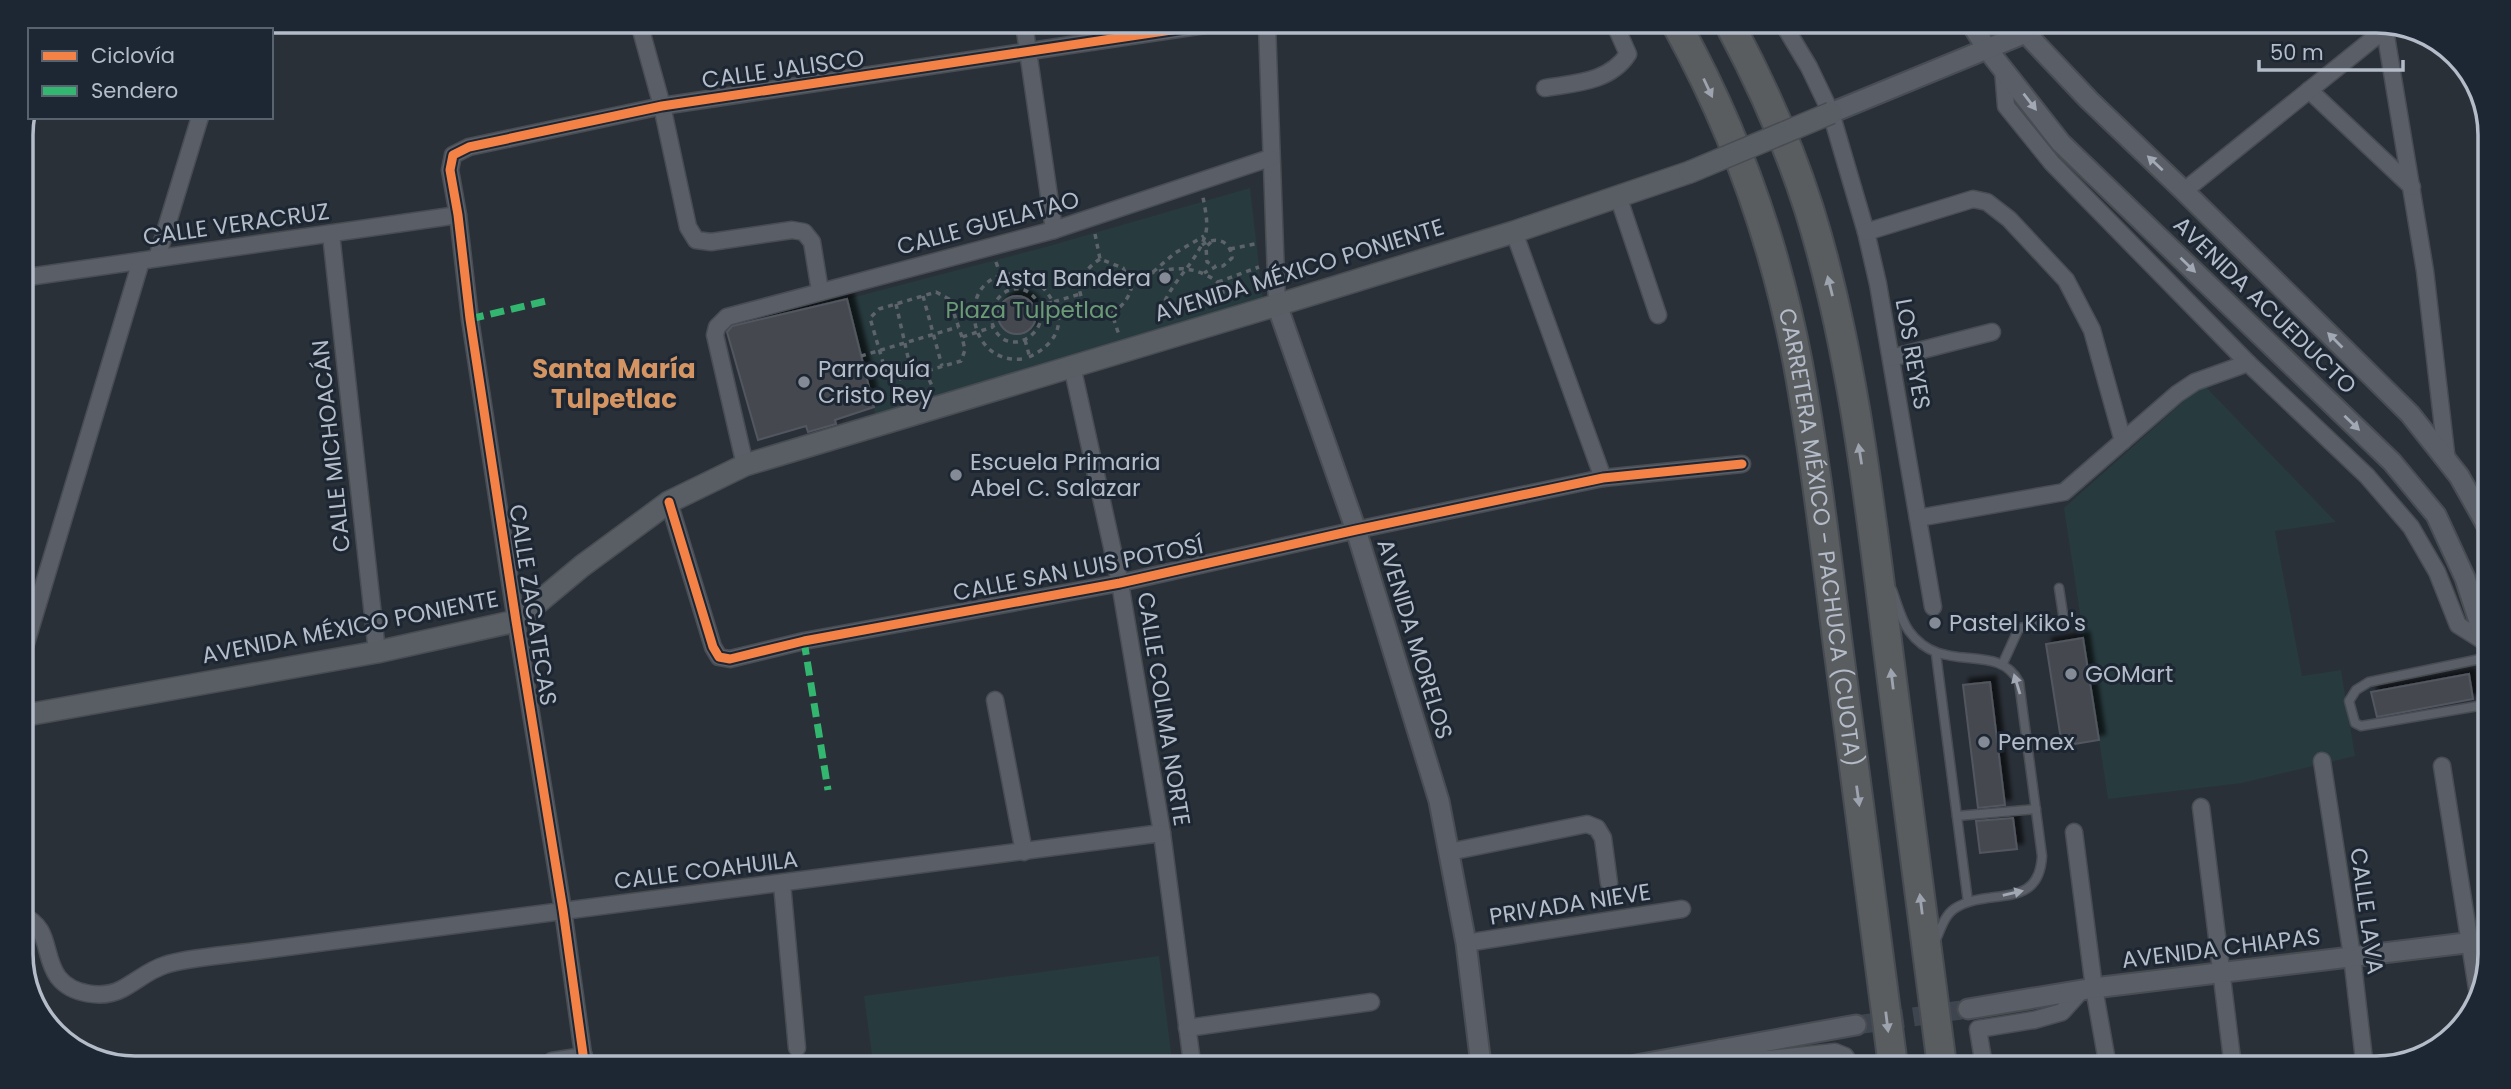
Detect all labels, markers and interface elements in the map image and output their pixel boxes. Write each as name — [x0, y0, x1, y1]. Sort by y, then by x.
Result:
legend — [28, 28, 273, 119]
scale bar — [2259, 28, 2402, 72]
text: 50 m — [2270, 38, 2324, 67]
text: Ciclovía — [91, 41, 175, 70]
street label: CALLE JALISCO — [700, 42, 866, 96]
text: Sendero — [91, 76, 178, 105]
one-way arrow — [1702, 78, 1714, 98]
one-way arrow — [2022, 93, 2037, 111]
one-way arrow — [2147, 156, 2164, 172]
street label: CALLE GUELATAO — [893, 183, 1083, 263]
street label: CALLE VERACRUZ — [141, 195, 331, 253]
street label: AVENIDA ACUEDUCTO — [2166, 209, 2364, 401]
street label: AVENIDA MÉXICO PONIENTE — [1150, 211, 1448, 329]
one-way arrow — [2179, 257, 2196, 273]
place label: Asta Bandera — [995, 262, 1151, 294]
marker: Asta Bandera — [1157, 270, 1173, 286]
one-way arrow — [1824, 274, 1835, 296]
park label: Plaza Tulpetlac — [946, 294, 1118, 326]
street label: LOS REYES — [1888, 296, 1938, 412]
street label: CARRETERA MÉXICO - PACHUCA (CUOTA) — [1771, 305, 1870, 769]
one-way arrow — [2327, 332, 2343, 348]
street label: CALLE MICHOACÁN — [304, 338, 358, 554]
district label: Santa María Tulpetlac — [532, 351, 696, 417]
place label: Parroquía Cristo Rey — [818, 353, 932, 411]
marker: Parroquía Cristo Rey — [796, 374, 812, 390]
one-way arrow — [2343, 415, 2360, 431]
one-way arrow — [1854, 442, 1865, 464]
place label: Escuela Primaria Abel C. Salazar — [970, 446, 1161, 504]
marker: Escuela Primaria Abel C. Salazar — [948, 467, 964, 483]
street label: CALLE ZACATECAS — [501, 502, 565, 708]
street label: CALLE SAN LUIS POTOSÍ — [950, 529, 1206, 609]
street label: AVENIDA MORELOS — [1369, 535, 1461, 743]
street label: AVENIDA MÉXICO PONIENTE — [199, 583, 501, 671]
street label: CALLE COLIMA NORTE — [1130, 590, 1198, 828]
place label: Pastel Kiko's — [1949, 607, 2086, 639]
marker: Pastel Kiko's — [1927, 615, 1943, 631]
place label: GOMart — [2085, 658, 2173, 690]
marker: GOMart — [2063, 666, 2079, 682]
one-way arrow — [1886, 668, 1897, 690]
one-way arrow — [2012, 673, 2022, 694]
place label: Pemex — [1998, 726, 2075, 758]
marker: Pemex — [1976, 734, 1992, 750]
one-way arrow — [1853, 785, 1864, 807]
street label: CALLE COAHUILA — [612, 843, 800, 897]
street label: CALLE LAVA — [2342, 846, 2392, 976]
street label: PRIVADA NIEVE — [1487, 875, 1653, 933]
one-way arrow — [2002, 887, 2024, 898]
one-way arrow — [1916, 893, 1927, 915]
street label: AVENIDA CHIAPAS — [2120, 920, 2322, 976]
one-way arrow — [1882, 1011, 1893, 1033]

